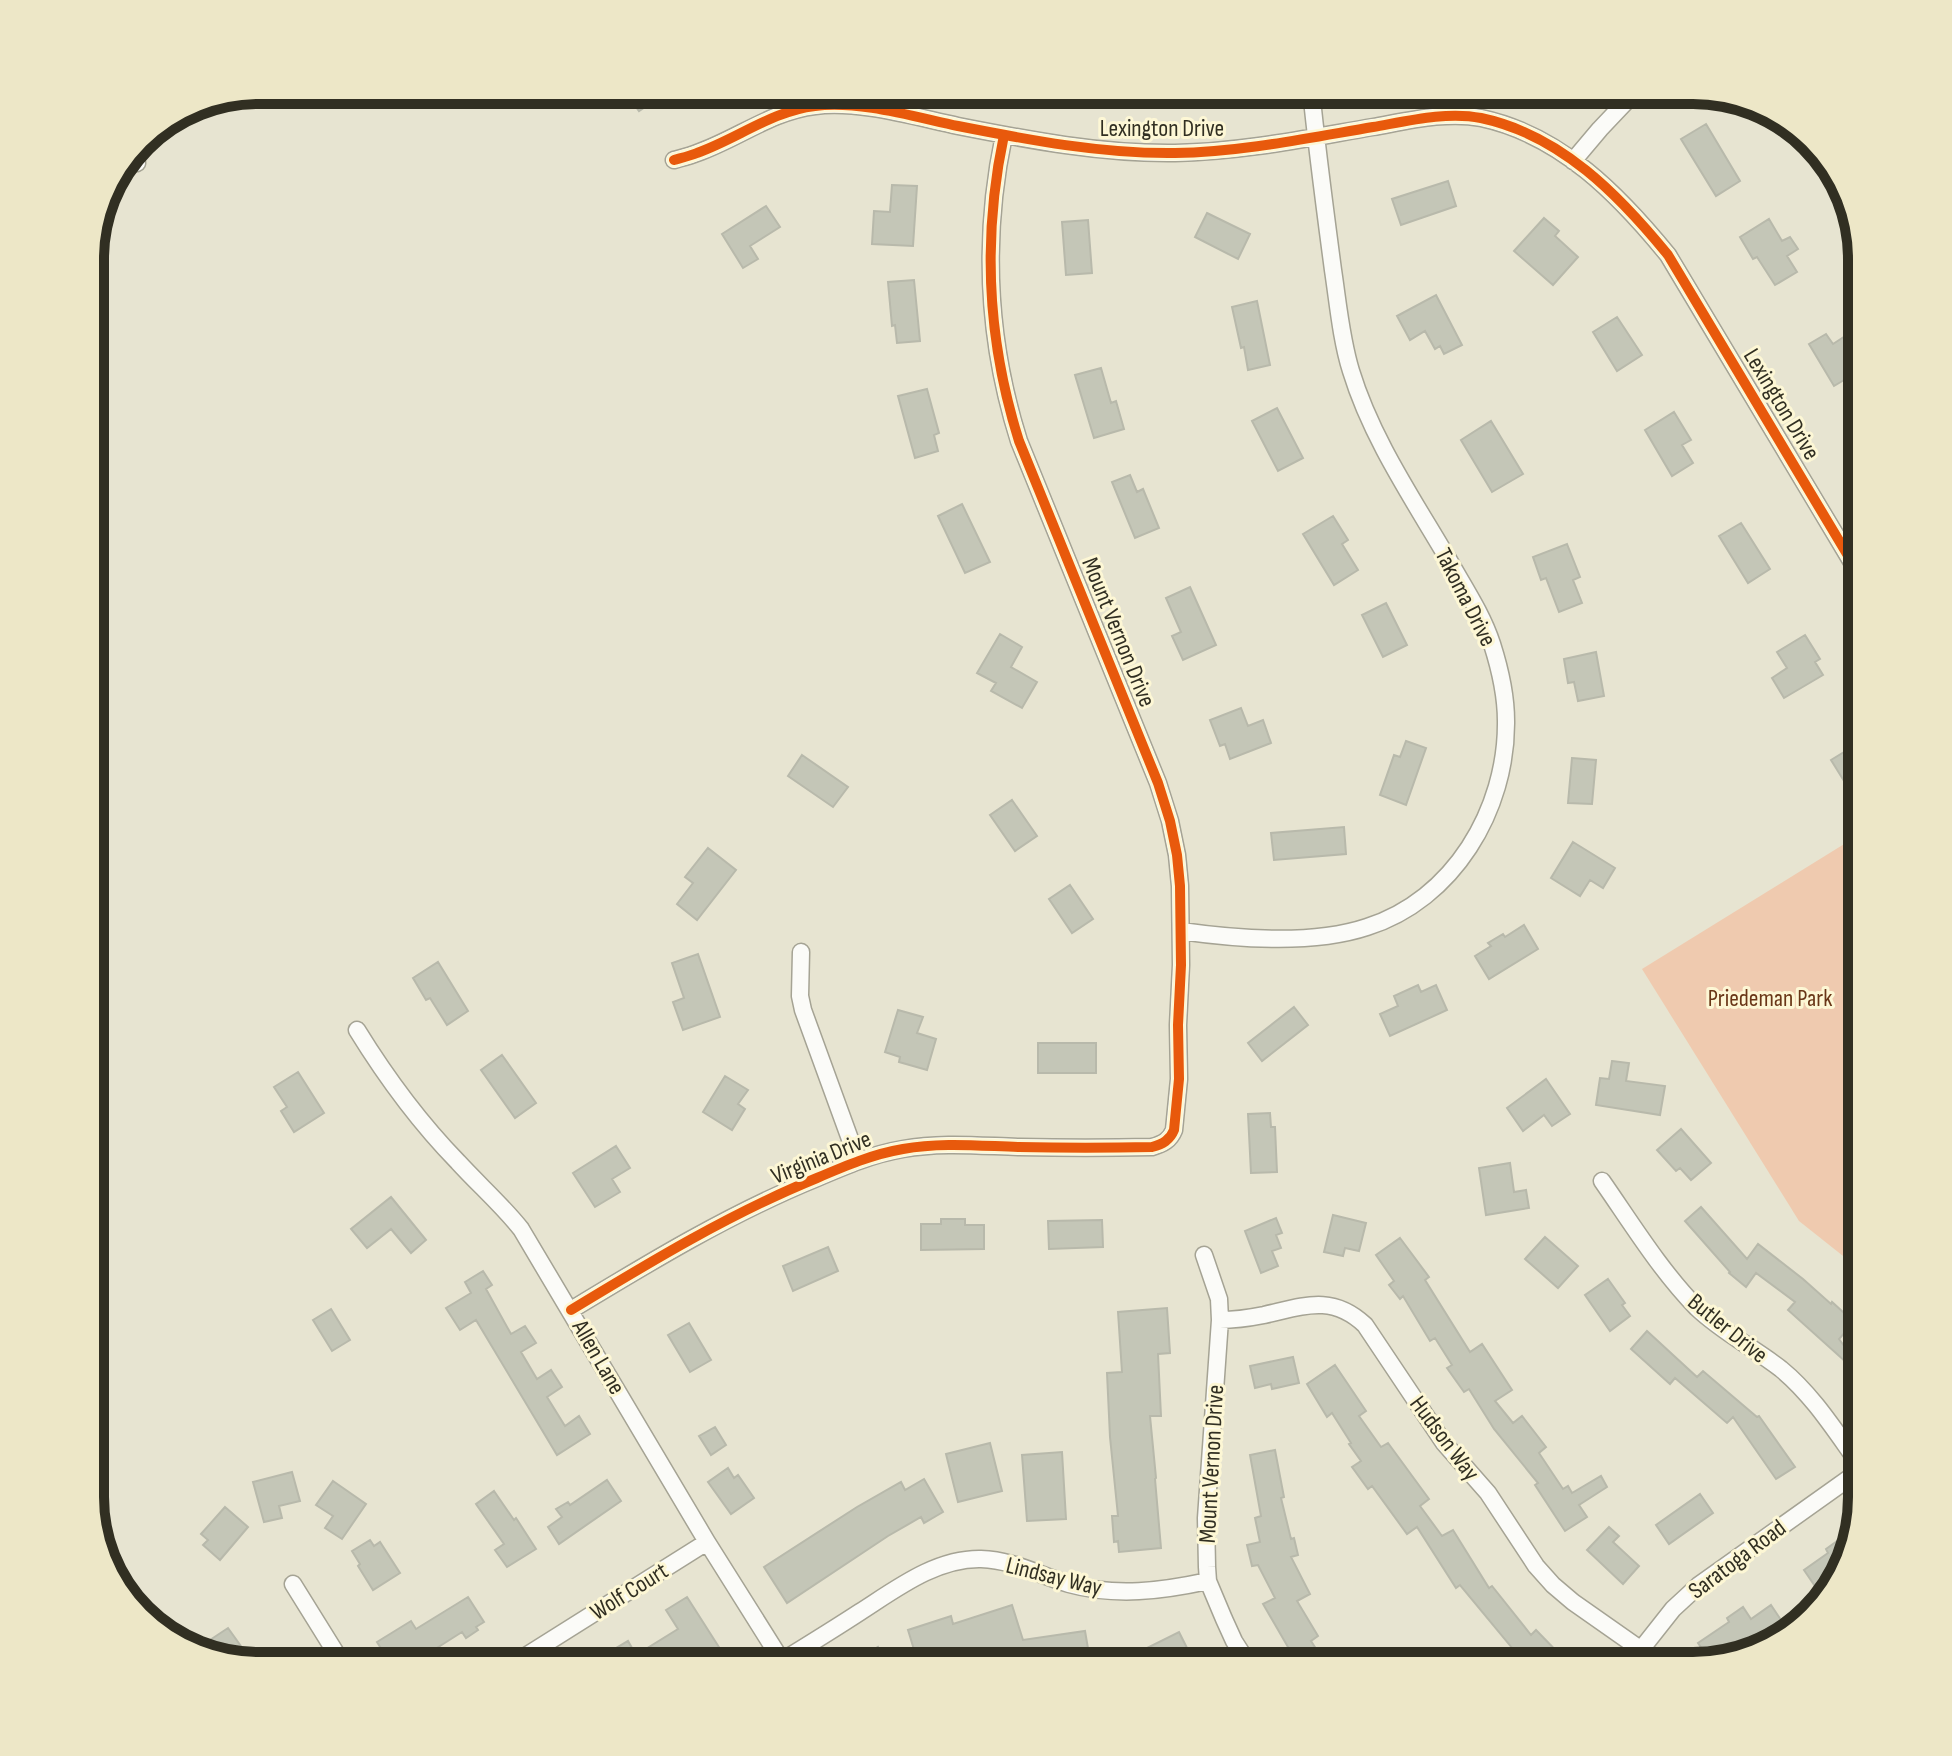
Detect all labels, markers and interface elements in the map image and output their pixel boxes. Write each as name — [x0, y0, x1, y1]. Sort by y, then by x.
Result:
street label: Lexington Drive — [1100, 114, 1224, 143]
street label: Lexington Drive — [1737, 343, 1826, 465]
street label: Takoma Drive — [1428, 543, 1503, 651]
street label: Mount Vernon Drive — [1075, 553, 1162, 711]
park label: Priedeman Park — [1708, 984, 1832, 1013]
street label: Virginia Drive — [767, 1124, 875, 1191]
street label: Butler Drive — [1682, 1287, 1774, 1369]
street label: Allen Lane — [565, 1314, 631, 1400]
street label: Mount Vernon Drive — [1193, 1384, 1230, 1544]
street label: Hudson Way — [1403, 1390, 1486, 1486]
street label: Saratoga Road — [1683, 1513, 1792, 1605]
street label: Lindsay Way — [1003, 1551, 1105, 1602]
street label: Wolf Court — [585, 1556, 674, 1627]

